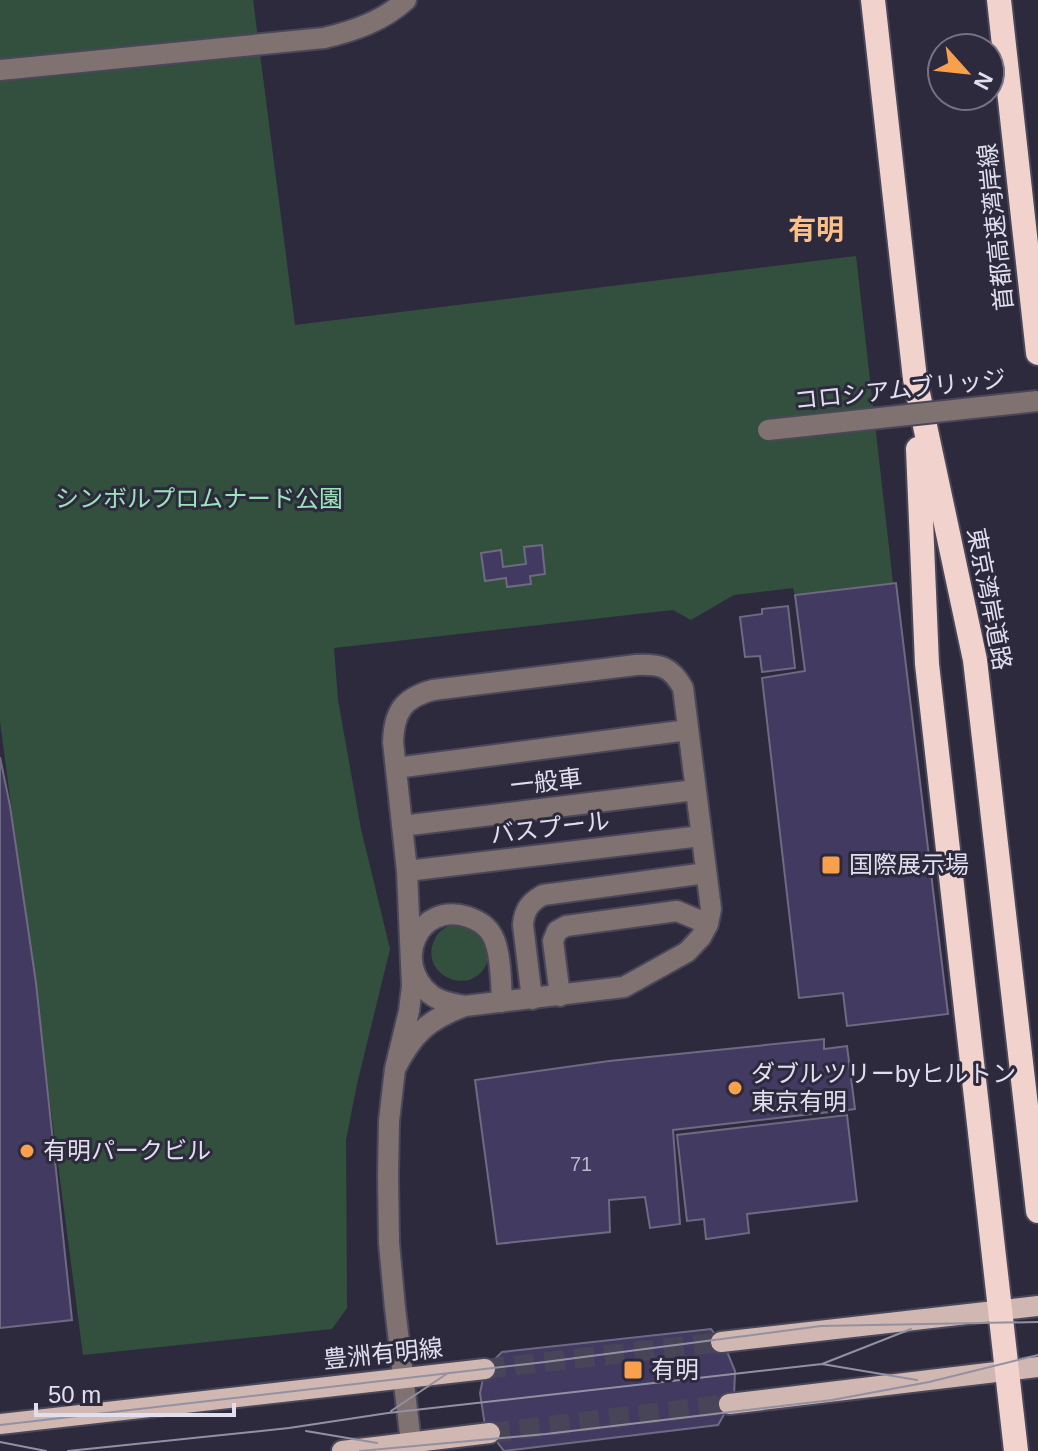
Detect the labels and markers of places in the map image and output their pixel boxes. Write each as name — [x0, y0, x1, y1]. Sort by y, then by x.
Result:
place label: 国際展示場 — [849, 851, 969, 878]
marker: 国際展示場 — [820, 854, 842, 876]
place label: ダブルツリーbyヒルトン 東京有明 — [751, 1060, 1016, 1115]
marker: ダブルツリーbyヒルトン 東京有明 — [726, 1079, 744, 1097]
place label: 有明パークビル — [43, 1137, 211, 1164]
marker: 有明パークビル — [18, 1142, 36, 1160]
place label: 有明 — [651, 1356, 699, 1383]
marker: 有明 — [622, 1359, 644, 1381]

